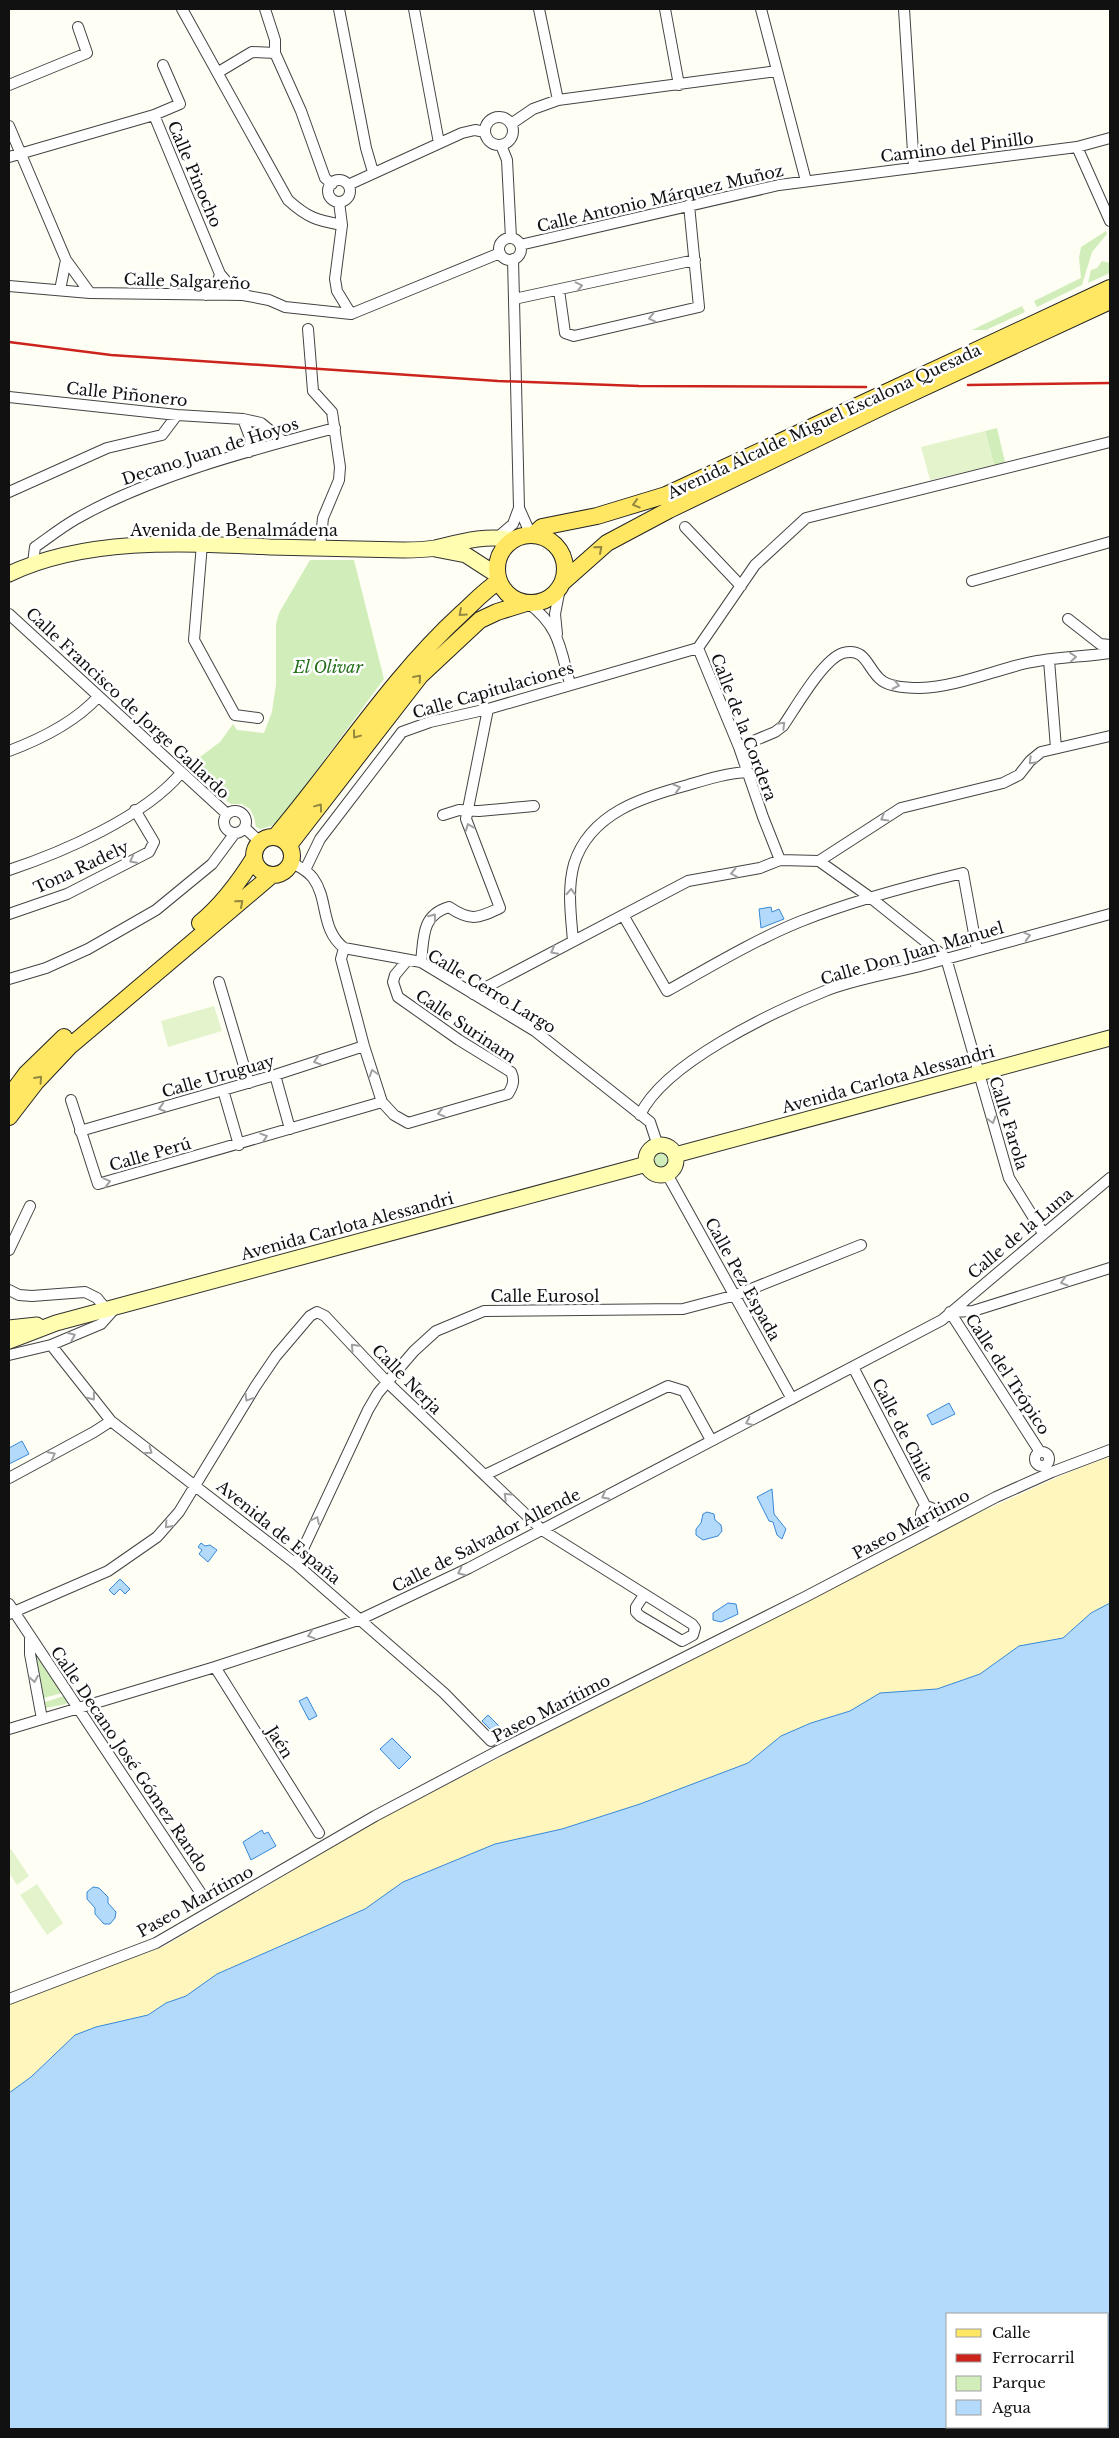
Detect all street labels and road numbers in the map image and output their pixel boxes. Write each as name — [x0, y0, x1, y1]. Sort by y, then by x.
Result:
street label: Calle Pinocho — [164, 118, 226, 230]
street label: Camino del Pinillo — [879, 128, 1035, 166]
street label: Calle Antonio Márquez Muñoz — [535, 160, 785, 236]
street label: Calle Salgareño — [123, 269, 251, 293]
street label: Avenida Alcalde Miguel Escalona Quesada — [663, 339, 984, 503]
street label: Calle Piñonero — [65, 378, 189, 410]
street label: Decano Juan de Hoyos — [119, 413, 301, 489]
street label: Avenida de Benalmádena — [129, 520, 338, 540]
street label: Calle Francisco de Jorge Gallardo — [22, 603, 234, 803]
street label: Calle de la Cordera — [707, 651, 781, 804]
street label: Calle Capitulaciones — [410, 657, 576, 723]
street label: Tona Radely — [30, 836, 132, 898]
street label: Calle Don Juan Manuel — [818, 917, 1006, 989]
street label: Calle Cerro Largo — [424, 945, 560, 1037]
street label: Calle Surinam — [412, 985, 520, 1067]
street label: Avenida Carlota Alessandri — [779, 1041, 997, 1117]
street label: Calle Uruguay — [159, 1050, 278, 1102]
street label: Calle Farola — [985, 1074, 1033, 1172]
street label: Calle Perú — [107, 1133, 193, 1175]
street label: Calle de la Luna — [963, 1183, 1077, 1283]
street label: Avenida Carlota Alessandri — [238, 1188, 456, 1264]
street label: Calle Pez Espada — [701, 1214, 785, 1344]
street label: Calle Eurosol — [490, 1286, 600, 1306]
street label: Calle del Trópico — [961, 1310, 1055, 1438]
street label: Calle Nerja — [368, 1340, 446, 1418]
street label: Calle de Chile — [868, 1375, 938, 1485]
street label: Avenida de España — [212, 1475, 345, 1588]
street label: Calle de Salvador Allende — [389, 1484, 583, 1596]
street label: Paseo Marítimo — [849, 1485, 973, 1563]
street label: Calle Decano José Gómez Rando — [47, 1642, 213, 1876]
street label: Paseo Marítimo — [489, 1670, 613, 1746]
street label: Jaén — [261, 1720, 298, 1762]
street label: Paseo Marítimo — [133, 1861, 257, 1941]

